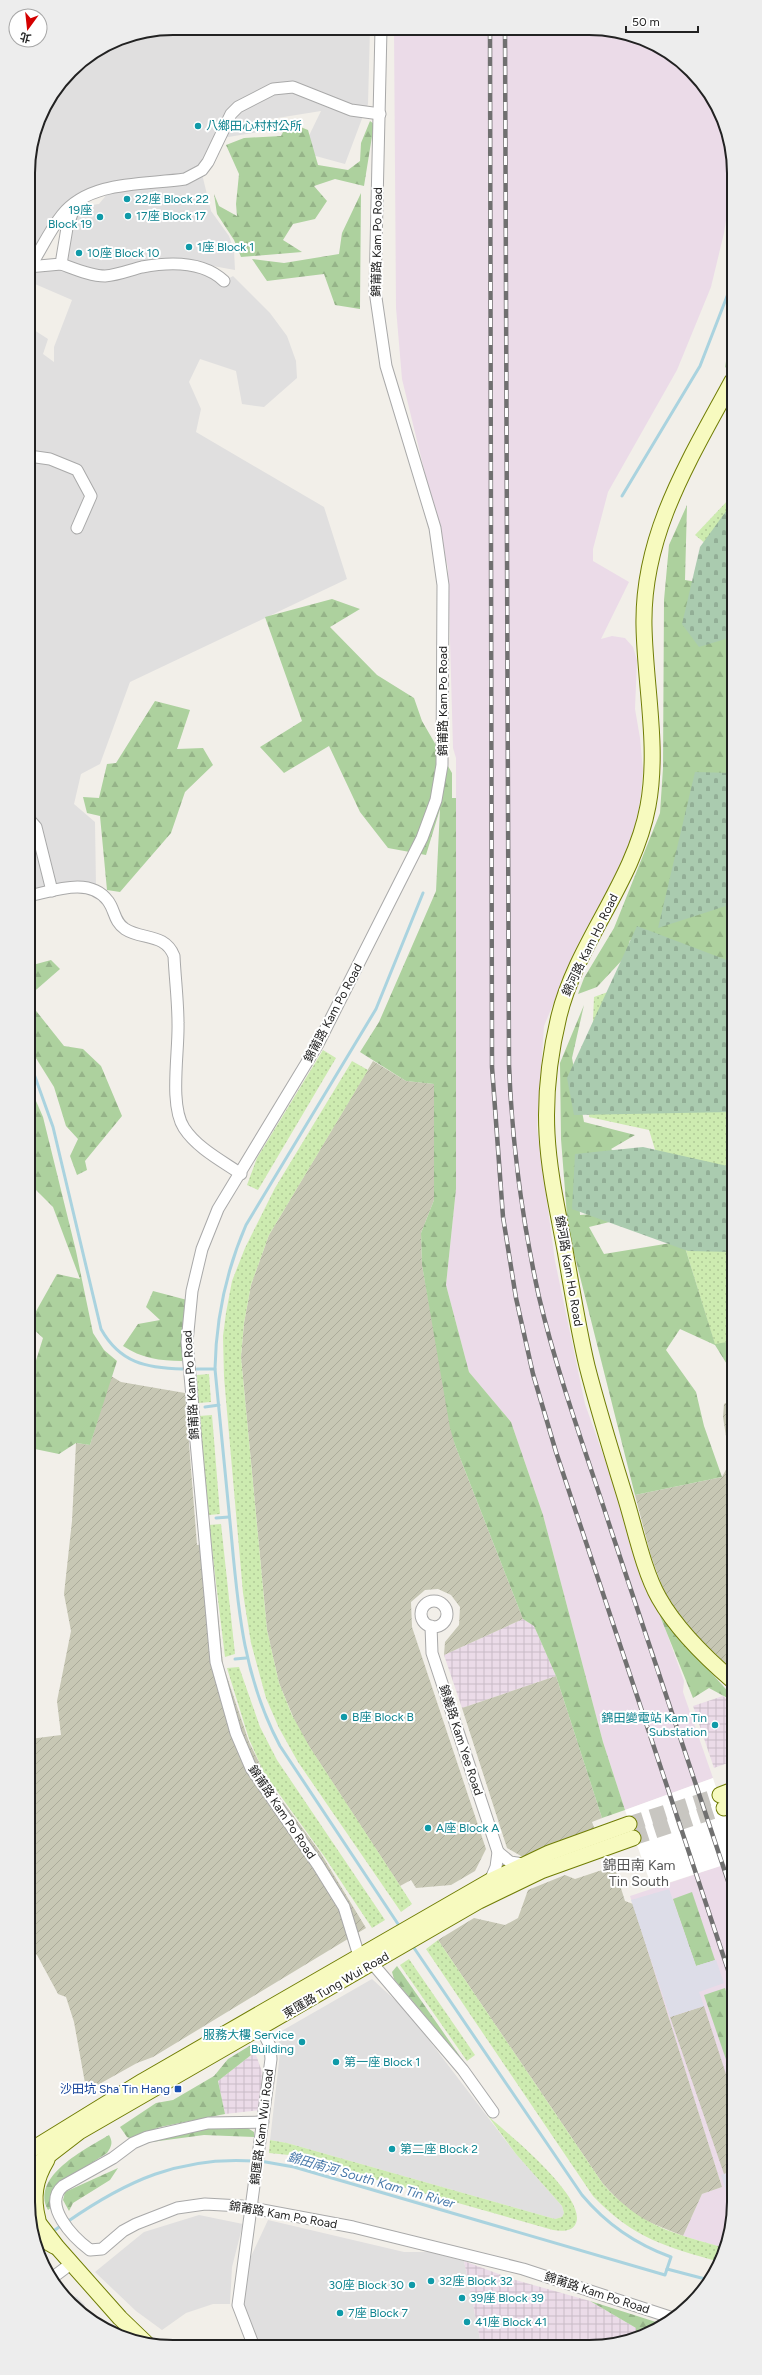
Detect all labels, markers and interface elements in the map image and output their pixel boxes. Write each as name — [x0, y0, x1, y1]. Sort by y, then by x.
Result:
north arrow — [8, 8, 48, 48]
scale bar — [626, 8, 698, 34]
text: 50 m — [632, 15, 660, 29]
text: 北 — [19, 29, 33, 45]
place label: 八鄉田心村村公所 — [206, 119, 302, 133]
marker: 八鄉田心村村公所 — [193, 121, 203, 131]
street label: 錦莆路 Kam Po Road — [369, 187, 385, 297]
place label: 22座 Block 22 — [135, 192, 209, 206]
marker: 22座 Block 22 — [122, 194, 132, 204]
place label: 19座 Block 19 — [48, 203, 92, 231]
place label: 17座 Block 17 — [136, 209, 207, 223]
marker: 17座 Block 17 — [123, 211, 133, 221]
marker: 19座 Block 19 — [95, 212, 105, 222]
place label: 1座 Block 1 — [197, 240, 254, 254]
marker: 1座 Block 1 — [184, 242, 194, 252]
place label: 10座 Block 10 — [87, 246, 160, 260]
marker: 10座 Block 10 — [74, 248, 84, 258]
street label: 錦莆路 Kam Po Road — [436, 646, 450, 756]
street label: 錦河路 Kam Ho Road — [559, 892, 621, 998]
street label: 錦莆路 Kam Po Road — [301, 961, 365, 1065]
street label: 錦河路 Kam Ho Road — [552, 1215, 586, 1327]
street label: 錦莆路 Kam Po Road — [180, 1330, 202, 1440]
street label: 錦義路 Kam Yee Road — [436, 1683, 486, 1797]
place label: B座 Block B — [352, 1710, 414, 1724]
place label: 錦田變電站 Kam Tin Substation — [601, 1711, 707, 1739]
marker: B座 Block B — [339, 1712, 349, 1722]
marker: 錦田變電站 Kam Tin Substation — [710, 1720, 720, 1730]
street label: 錦莆路 Kam Po Road — [245, 1763, 319, 1861]
place label: A座 Block A — [436, 1821, 499, 1835]
marker: A座 Block A — [423, 1823, 433, 1833]
district label: 錦田南 Kam Tin South — [603, 1857, 676, 1890]
street label: 東匯路 Tung Wui Road — [281, 1949, 391, 2021]
place label: 服務大樓 Service Building — [203, 2028, 294, 2056]
marker: 服務大樓 Service Building — [297, 2037, 307, 2047]
place label: 第一座 Block 1 — [344, 2055, 420, 2069]
marker: 第一座 Block 1 — [331, 2057, 341, 2067]
street label: 錦匯路 Kam Wui Road — [248, 2068, 276, 2186]
place label: 沙田坑 Sha Tin Hang — [60, 2082, 170, 2096]
marker: 沙田坑 Sha Tin Hang — [173, 2084, 183, 2094]
place label: 第二座 Block 2 — [400, 2142, 478, 2156]
marker: 第二座 Block 2 — [387, 2144, 397, 2154]
water label: 錦田南河 South Kam Tin River — [286, 2149, 457, 2211]
street label: 錦莆路 Kam Po Road — [228, 2199, 338, 2231]
street label: 錦莆路 Kam Po Road — [543, 2269, 651, 2317]
place label: 32座 Block 32 — [439, 2274, 513, 2288]
marker: 32座 Block 32 — [426, 2276, 436, 2286]
place label: 30座 Block 30 — [328, 2278, 404, 2292]
marker: 30座 Block 30 — [407, 2280, 417, 2290]
place label: 39座 Block 39 — [470, 2291, 544, 2305]
marker: 39座 Block 39 — [457, 2293, 467, 2303]
place label: 7座 Block 7 — [348, 2306, 409, 2320]
marker: 7座 Block 7 — [335, 2308, 345, 2318]
place label: 41座 Block 41 — [475, 2315, 547, 2329]
marker: 41座 Block 41 — [462, 2317, 472, 2327]

